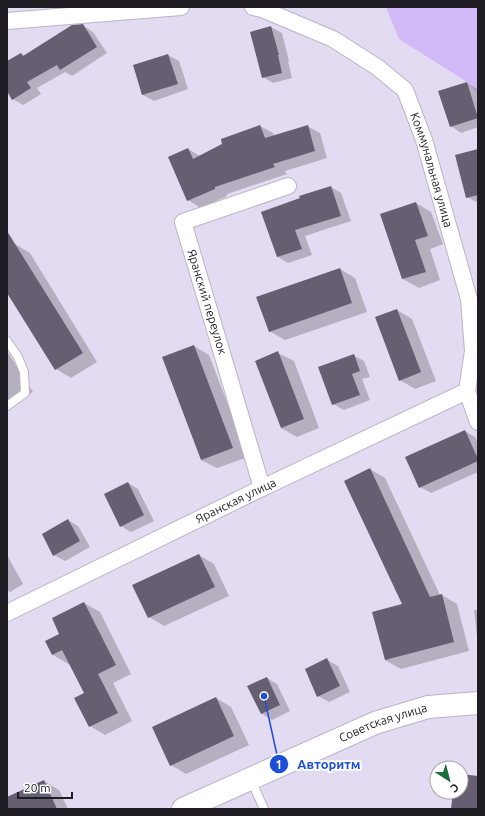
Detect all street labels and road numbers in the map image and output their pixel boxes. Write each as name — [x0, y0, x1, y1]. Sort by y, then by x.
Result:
street label: Коммунальная улица — [408, 111, 455, 229]
street label: Яранский переулок — [185, 248, 230, 356]
street label: Яранская улица — [193, 475, 278, 525]
street label: Советская улица — [337, 701, 429, 744]

